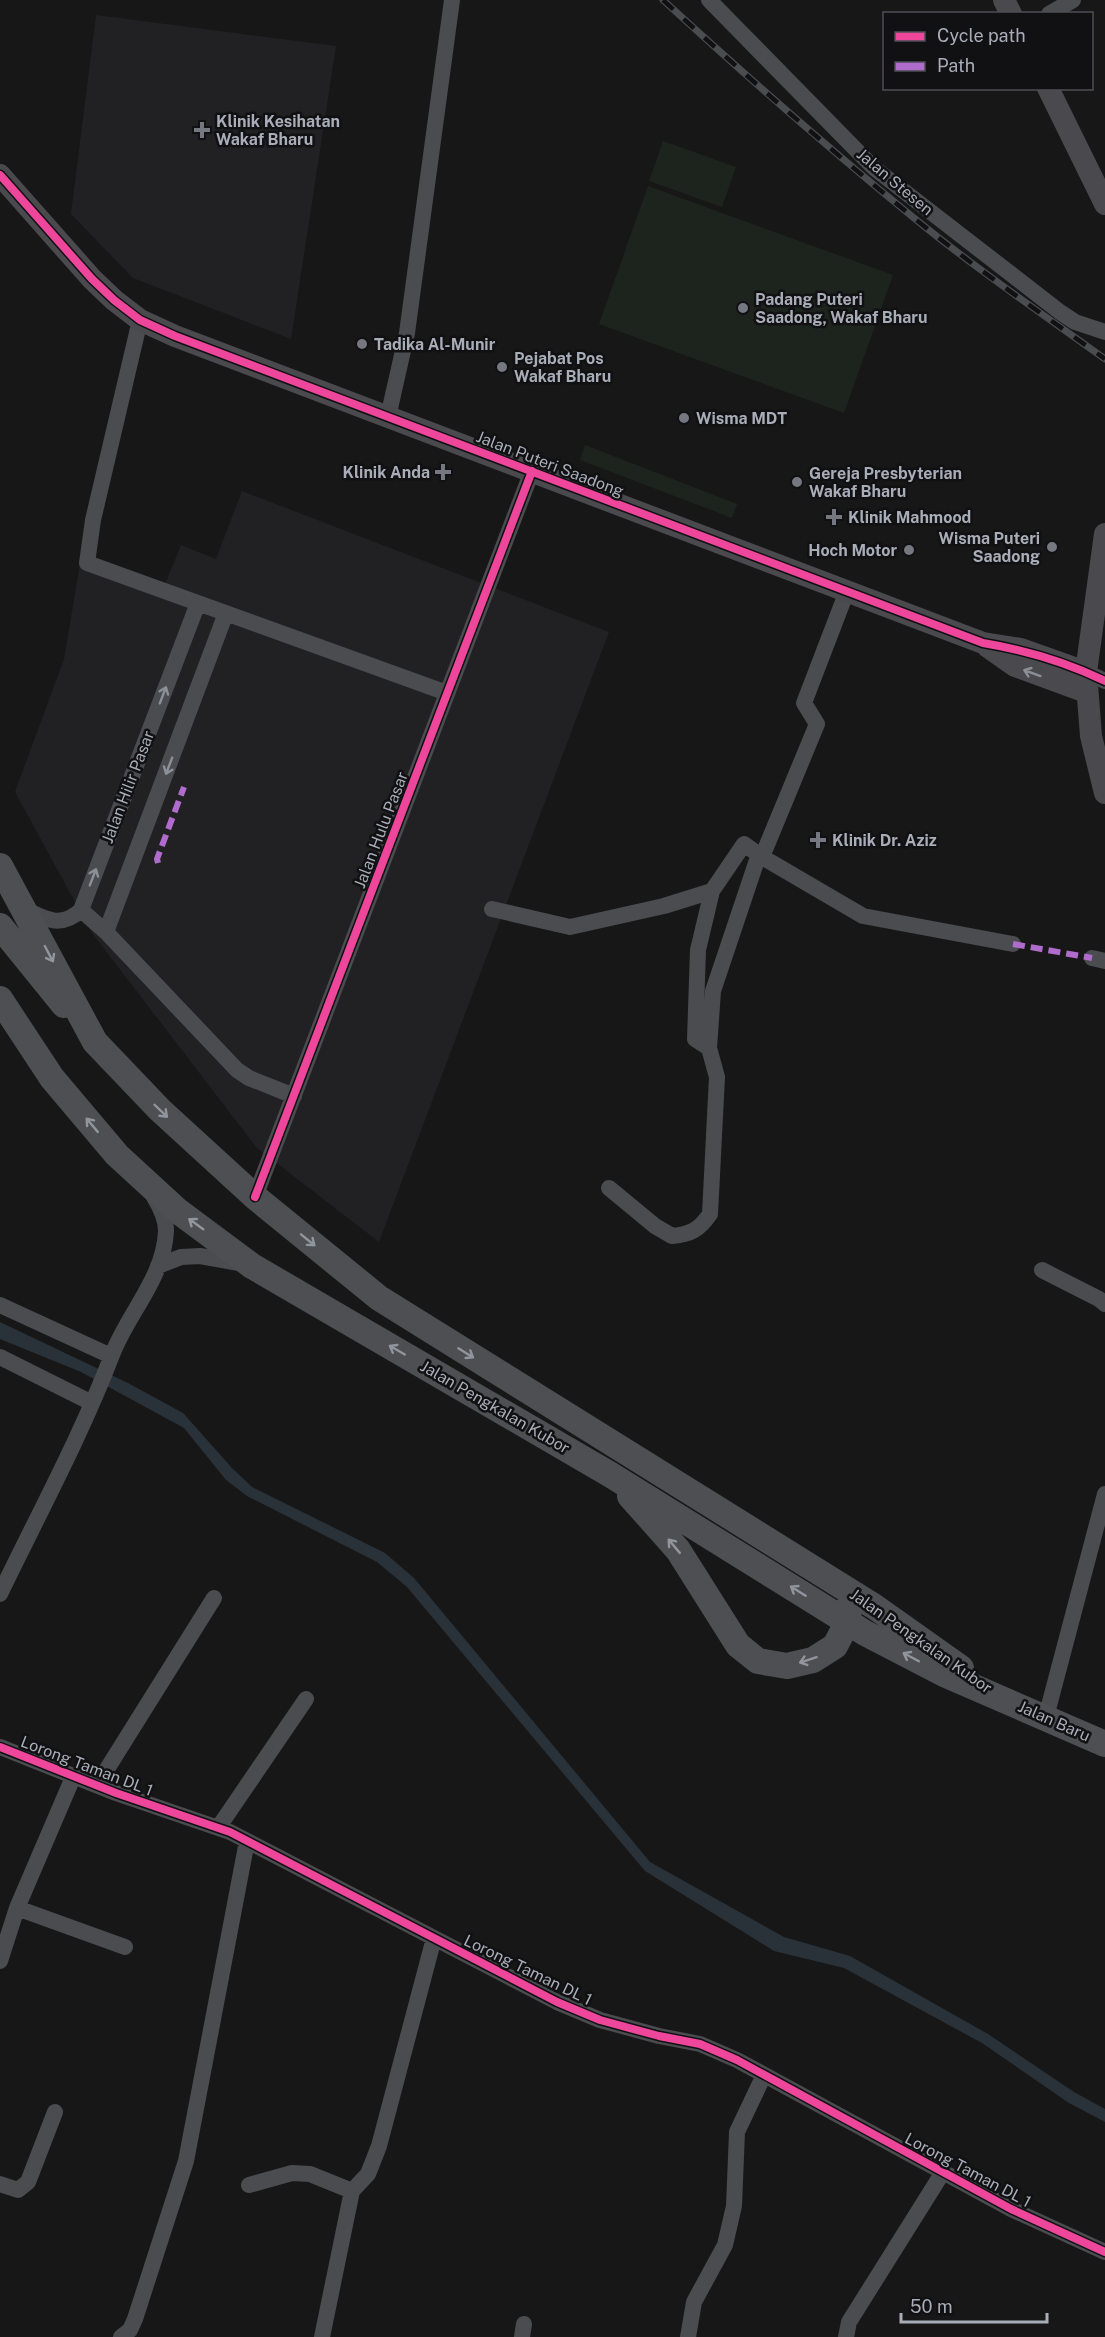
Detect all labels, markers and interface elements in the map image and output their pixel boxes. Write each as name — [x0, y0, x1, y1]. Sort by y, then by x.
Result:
legend — [883, 12, 1093, 90]
text: Cycle path — [937, 25, 1026, 46]
text: Path — [937, 55, 975, 76]
place label: Klinik Kesihatan Wakaf Bharu — [216, 112, 340, 149]
marker: Klinik Kesihatan Wakaf Bharu — [193, 121, 211, 139]
street label: Jalan Stesen — [853, 145, 937, 219]
place label: Padang Puteri Saadong, Wakaf Bharu — [755, 290, 927, 327]
marker: Padang Puteri Saadong, Wakaf Bharu — [736, 301, 750, 315]
place label: Tadika Al-Munir — [374, 335, 496, 354]
marker: Tadika Al-Munir — [355, 337, 369, 351]
place label: Pejabat Pos Wakaf Bharu — [514, 349, 611, 386]
marker: Pejabat Pos Wakaf Bharu — [495, 360, 509, 374]
place label: Wisma MDT — [696, 409, 787, 428]
marker: Wisma MDT — [677, 411, 691, 425]
street label: Jalan Puteri Saadong — [474, 427, 626, 501]
place label: Klinik Anda — [342, 463, 430, 482]
marker: Klinik Anda — [434, 463, 452, 481]
place label: Gereja Presbyterian Wakaf Bharu — [809, 464, 962, 501]
marker: Gereja Presbyterian Wakaf Bharu — [790, 475, 804, 489]
marker: Klinik Mahmood — [825, 508, 843, 526]
place label: Klinik Mahmood — [848, 508, 971, 527]
place label: Wisma Puteri Saadong — [938, 529, 1040, 566]
marker: Wisma Puteri Saadong — [1045, 540, 1059, 554]
place label: Hoch Motor — [808, 541, 897, 560]
marker: Hoch Motor — [902, 543, 916, 557]
one-way arrow — [1023, 666, 1042, 677]
one-way arrow — [158, 686, 169, 705]
street label: Jalan Hilir Pasar — [98, 728, 158, 846]
one-way arrow — [162, 756, 173, 775]
street label: Jalan Hulu Pasar — [350, 769, 412, 891]
marker: Klinik Dr. Aziz — [809, 831, 827, 849]
place label: Klinik Dr. Aziz — [832, 831, 937, 850]
one-way arrow — [88, 868, 99, 887]
one-way arrow — [44, 945, 55, 963]
one-way arrow — [154, 1104, 169, 1118]
one-way arrow — [85, 1118, 99, 1133]
one-way arrow — [189, 1218, 205, 1230]
one-way arrow — [300, 1233, 316, 1246]
one-way arrow — [389, 1344, 406, 1356]
one-way arrow — [457, 1347, 474, 1359]
street label: Jalan Pengkalan Kubor — [417, 1356, 573, 1458]
one-way arrow — [667, 1538, 680, 1554]
one-way arrow — [790, 1584, 807, 1596]
street label: Jalan Pengkalan Kubor — [846, 1585, 996, 1697]
one-way arrow — [902, 1650, 920, 1662]
one-way arrow — [799, 1655, 818, 1666]
street label: Jalan Baru — [1015, 1697, 1093, 1745]
street label: Lorong Taman DL 1 — [18, 1732, 156, 1800]
street label: Lorong Taman DL 1 — [461, 1931, 595, 2009]
street label: Lorong Taman DL 1 — [902, 2129, 1034, 2211]
scale bar — [901, 2286, 1046, 2324]
text: 50 m — [910, 2296, 953, 2317]

